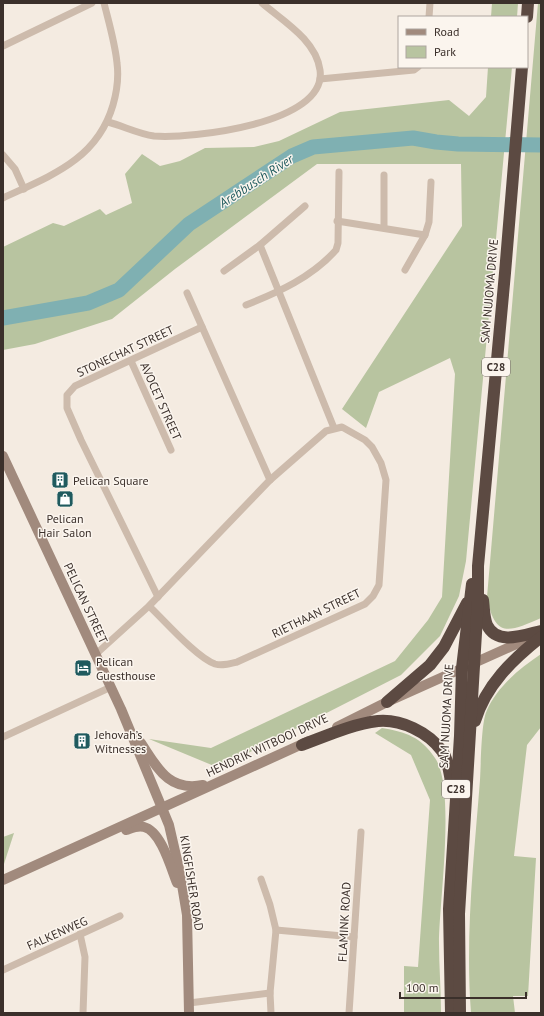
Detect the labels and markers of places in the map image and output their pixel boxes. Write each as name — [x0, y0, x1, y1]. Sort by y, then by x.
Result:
building icon: Pelican Square — [50, 470, 70, 490]
place label: Pelican Square — [73, 473, 149, 488]
shop icon: Pelican Hair Salon — [55, 489, 75, 509]
place label: Pelican Hair Salon — [38, 511, 92, 540]
place label: Pelican Guesthouse — [96, 654, 156, 683]
hotel icon: Pelican Guesthouse — [73, 658, 93, 678]
place label: Jehovah’s Witnesses — [94, 727, 146, 756]
building icon: Jehovah’s Witnesses — [72, 731, 92, 751]

